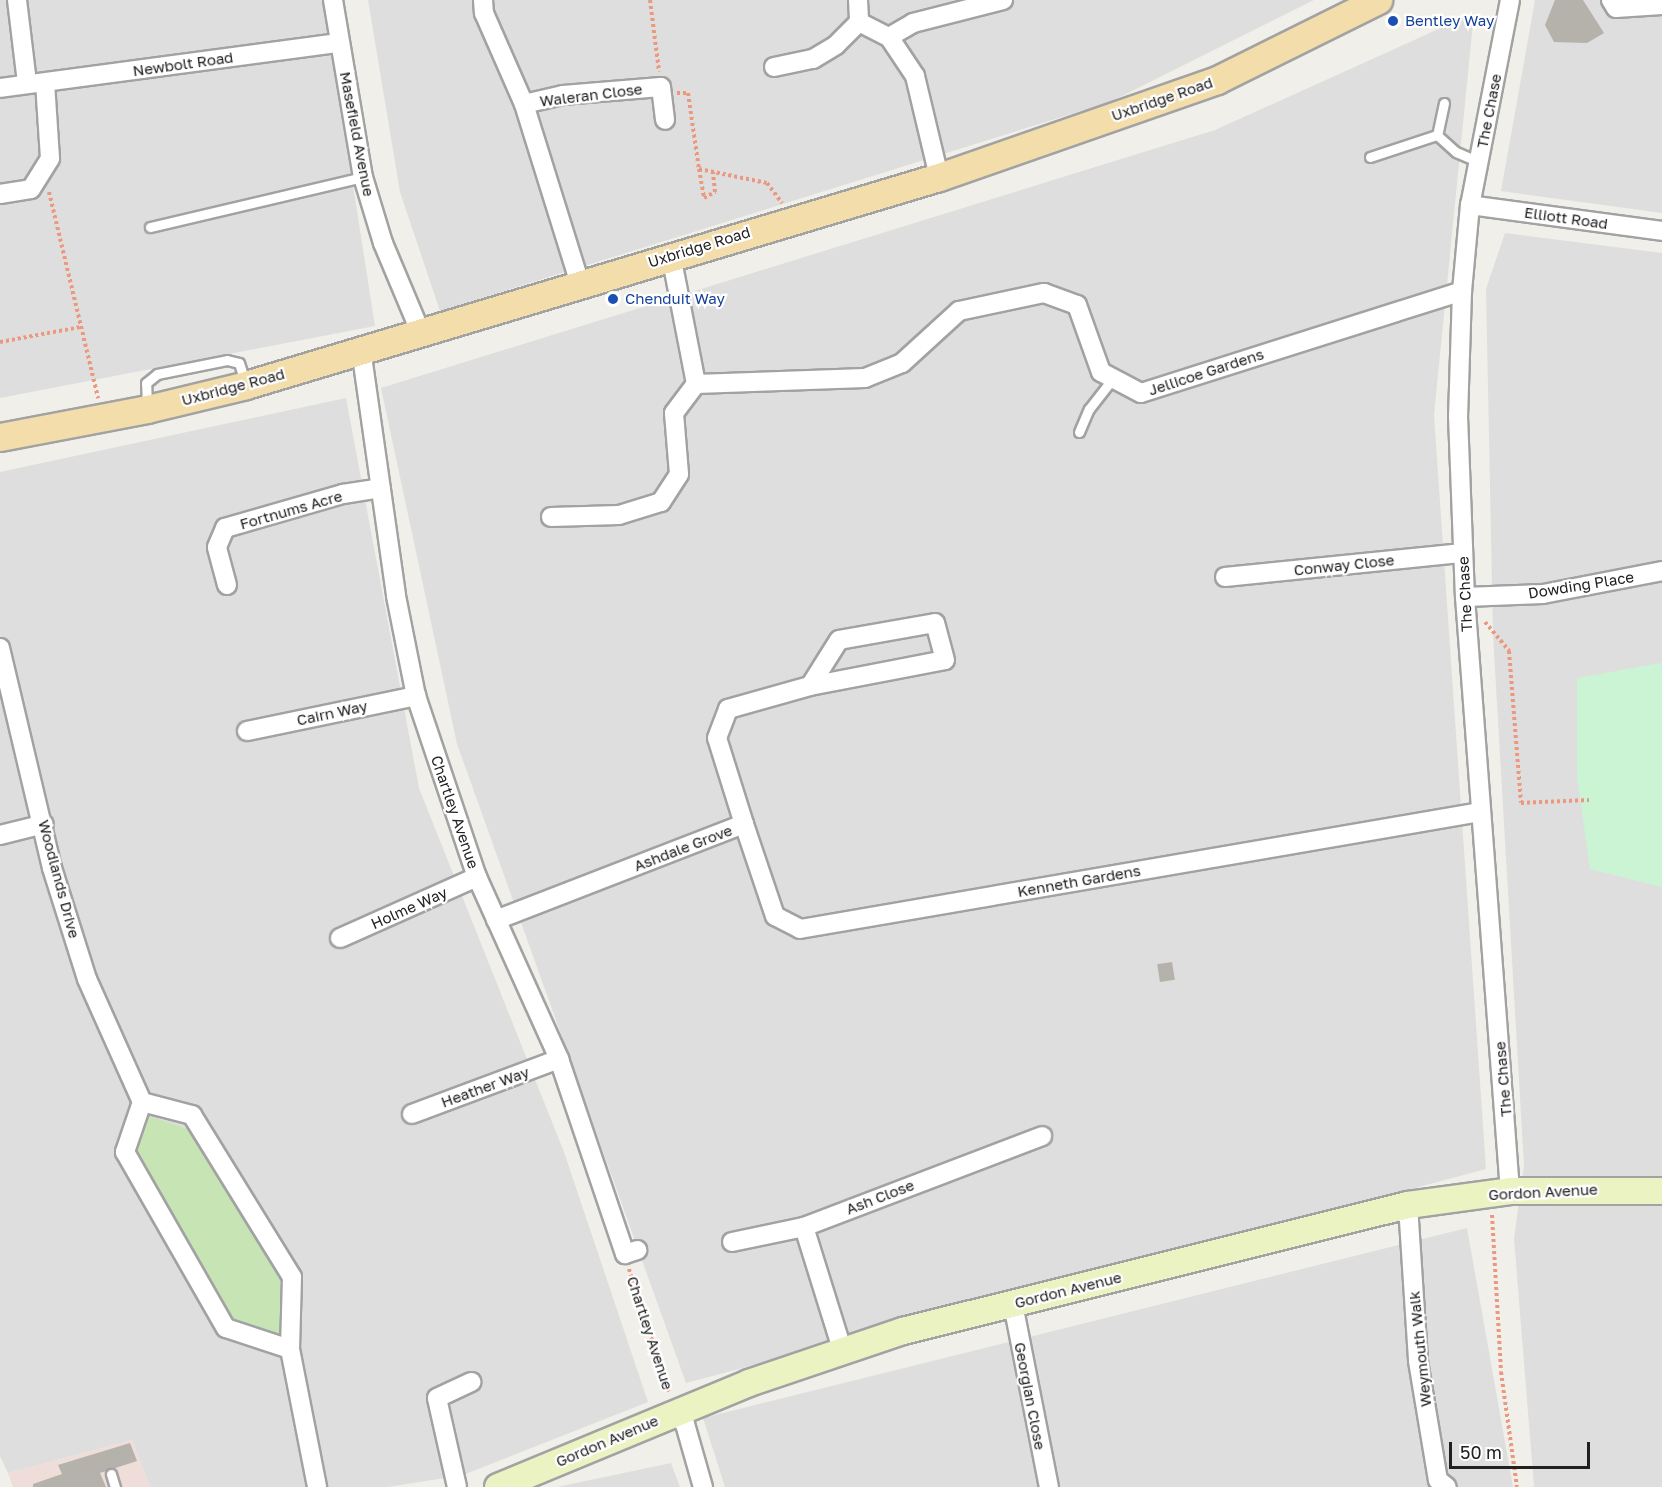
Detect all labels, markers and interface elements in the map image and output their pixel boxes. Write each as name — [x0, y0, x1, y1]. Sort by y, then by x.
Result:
place label: Bentley Way — [1405, 12, 1494, 30]
marker: Bentley Way — [1386, 14, 1400, 28]
street label: Newbolt Road — [132, 48, 234, 80]
street label: Masefield Avenue — [336, 70, 378, 198]
street label: The Chase — [1473, 72, 1505, 150]
street label: Uxbridge Road — [1109, 73, 1215, 125]
street label: Waleran Close — [539, 80, 643, 110]
street label: Elliott Road — [1523, 203, 1609, 233]
street label: Uxbridge Road — [646, 223, 752, 271]
place label: Chenduit Way — [625, 290, 725, 308]
marker: Chenduit Way — [606, 292, 620, 306]
street label: Jellicoe Gardens — [1146, 345, 1266, 399]
street label: Uxbridge Road — [180, 365, 286, 409]
street label: Fortnums Acre — [238, 487, 344, 533]
street label: Conway Close — [1293, 551, 1395, 579]
street label: The Chase — [1454, 556, 1476, 632]
street label: Dowding Place — [1527, 568, 1635, 602]
street label: Cairn Way — [295, 697, 369, 729]
street label: Chartley Avenue — [427, 753, 483, 871]
street label: Woodlands Drive — [35, 818, 83, 940]
street label: Ashdale Grove — [631, 821, 735, 875]
street label: Kenneth Gardens — [1016, 861, 1142, 901]
street label: Holme Way — [368, 883, 450, 933]
street label: The Chase — [1491, 1041, 1515, 1117]
street label: Heather Way — [439, 1063, 531, 1111]
street label: Ash Close — [843, 1176, 917, 1218]
street label: Gordon Avenue — [1488, 1180, 1598, 1204]
street label: Gordon Avenue — [1013, 1268, 1123, 1312]
street label: Chartley Avenue — [623, 1274, 677, 1392]
street label: Weymouth Walk — [1405, 1290, 1435, 1408]
street label: Georgian Close — [1011, 1341, 1049, 1451]
street label: Gordon Avenue — [553, 1411, 661, 1471]
scale bar — [1452, 1430, 1593, 1468]
text: 50 m — [1460, 1441, 1502, 1463]

